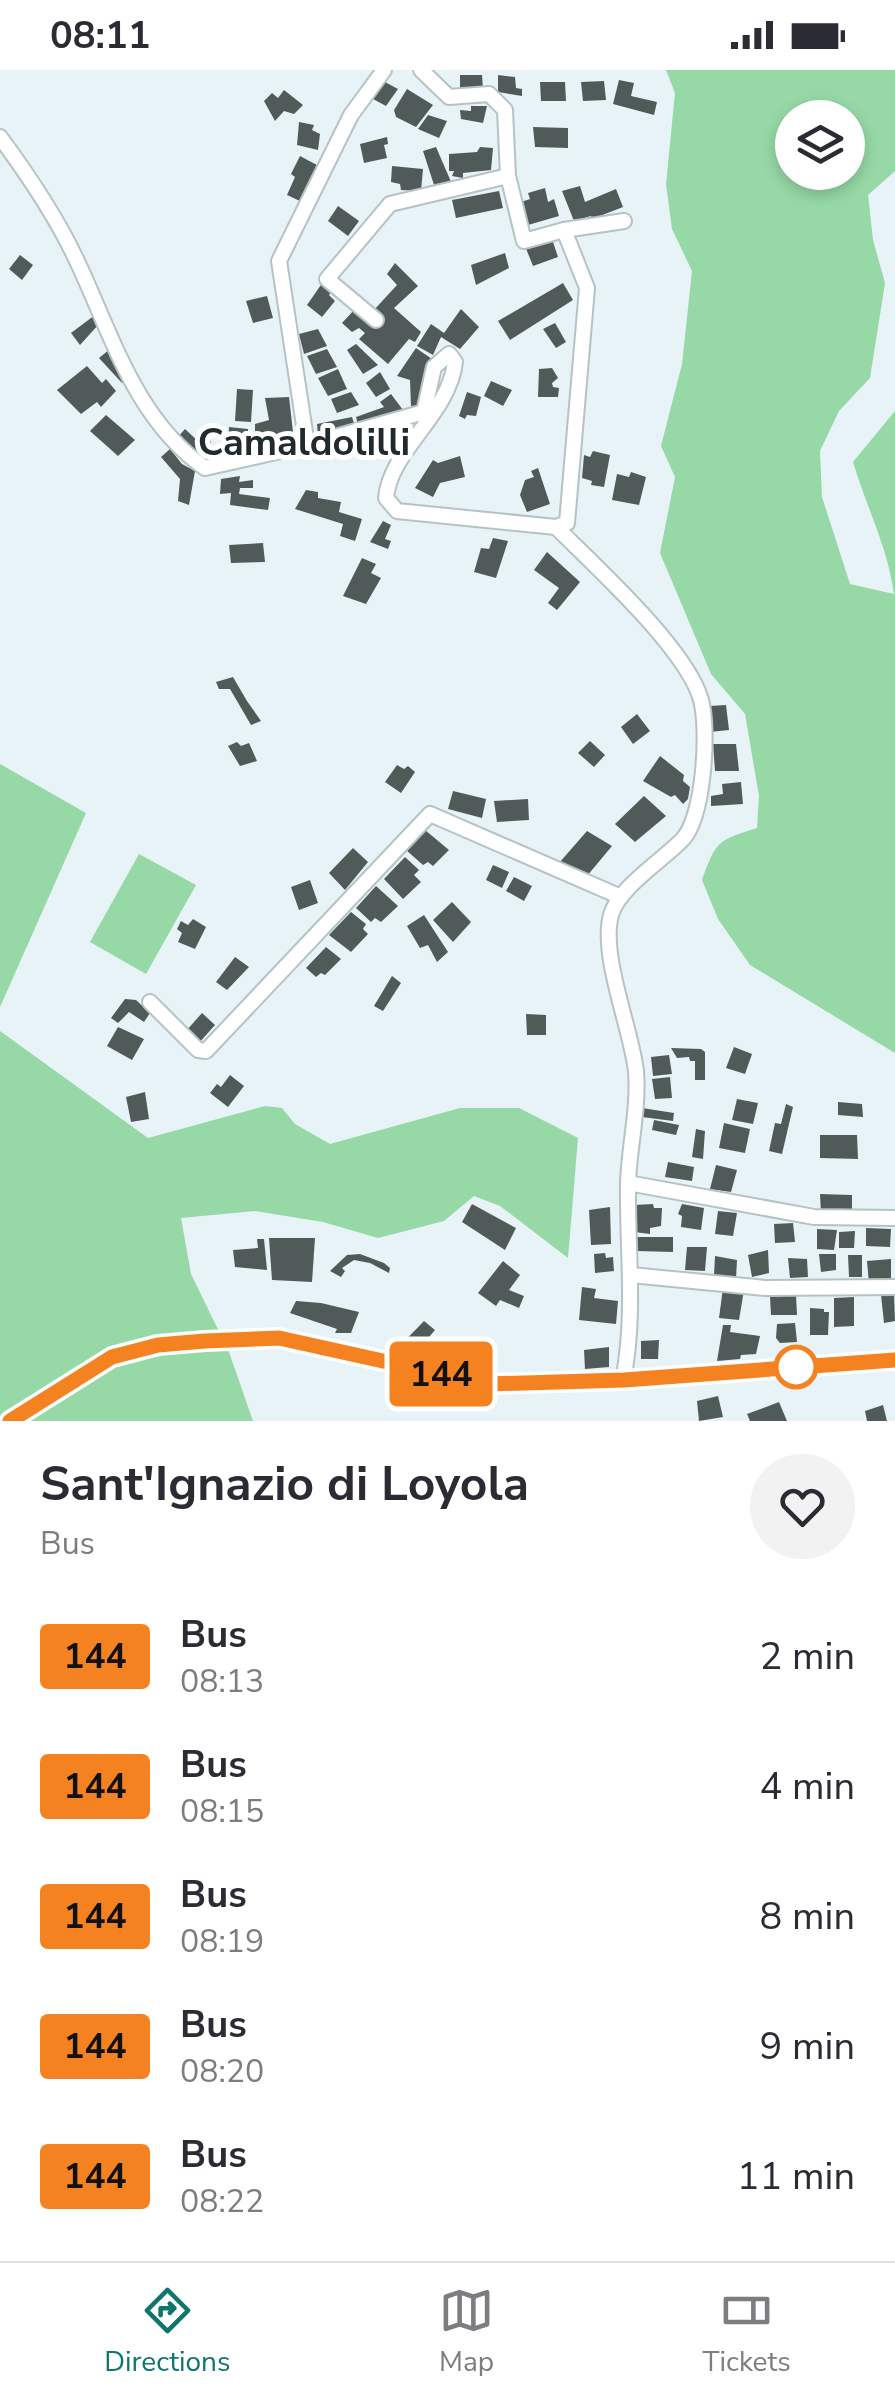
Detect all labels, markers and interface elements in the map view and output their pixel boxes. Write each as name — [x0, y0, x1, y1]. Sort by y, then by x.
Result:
text: 08:11 — [50, 10, 151, 61]
map controls — [775, 100, 865, 190]
button: layers — [775, 100, 865, 190]
district label: Camaldolilli — [198, 417, 410, 468]
line badge: 144 — [384, 1342, 498, 1406]
unlabelled marker — [775, 1346, 817, 1388]
text: 144 — [409, 1351, 473, 1398]
text: Sant'Ignazio di Loyola — [40, 1451, 529, 1517]
button: heart — [750, 1454, 855, 1559]
text: Bus — [40, 1522, 95, 1565]
text: Bus — [180, 1609, 247, 1660]
text: 2 min — [760, 1631, 855, 1682]
text: 144 — [63, 1633, 127, 1680]
text: 08:13 — [180, 1660, 264, 1703]
text: Bus — [180, 1739, 247, 1790]
text: 4 min — [760, 1761, 855, 1812]
text: 144 — [63, 1763, 127, 1810]
text: 08:15 — [180, 1790, 264, 1833]
text: Bus — [180, 1869, 247, 1920]
text: 8 min — [760, 1891, 855, 1942]
text: 144 — [63, 1893, 127, 1940]
text: 08:19 — [180, 1920, 264, 1963]
text: Bus — [180, 1999, 247, 2050]
text: 9 min — [760, 2021, 855, 2072]
text: 144 — [63, 2023, 127, 2070]
text: 08:20 — [180, 2050, 264, 2093]
text: Bus — [180, 2129, 247, 2180]
text: 11 min — [737, 2151, 855, 2202]
text: 144 — [63, 2153, 127, 2200]
text: 08:22 — [180, 2180, 264, 2223]
tab: Directions — [104, 2283, 230, 2381]
tab: Map — [439, 2283, 494, 2381]
tab: Tickets — [703, 2283, 791, 2381]

